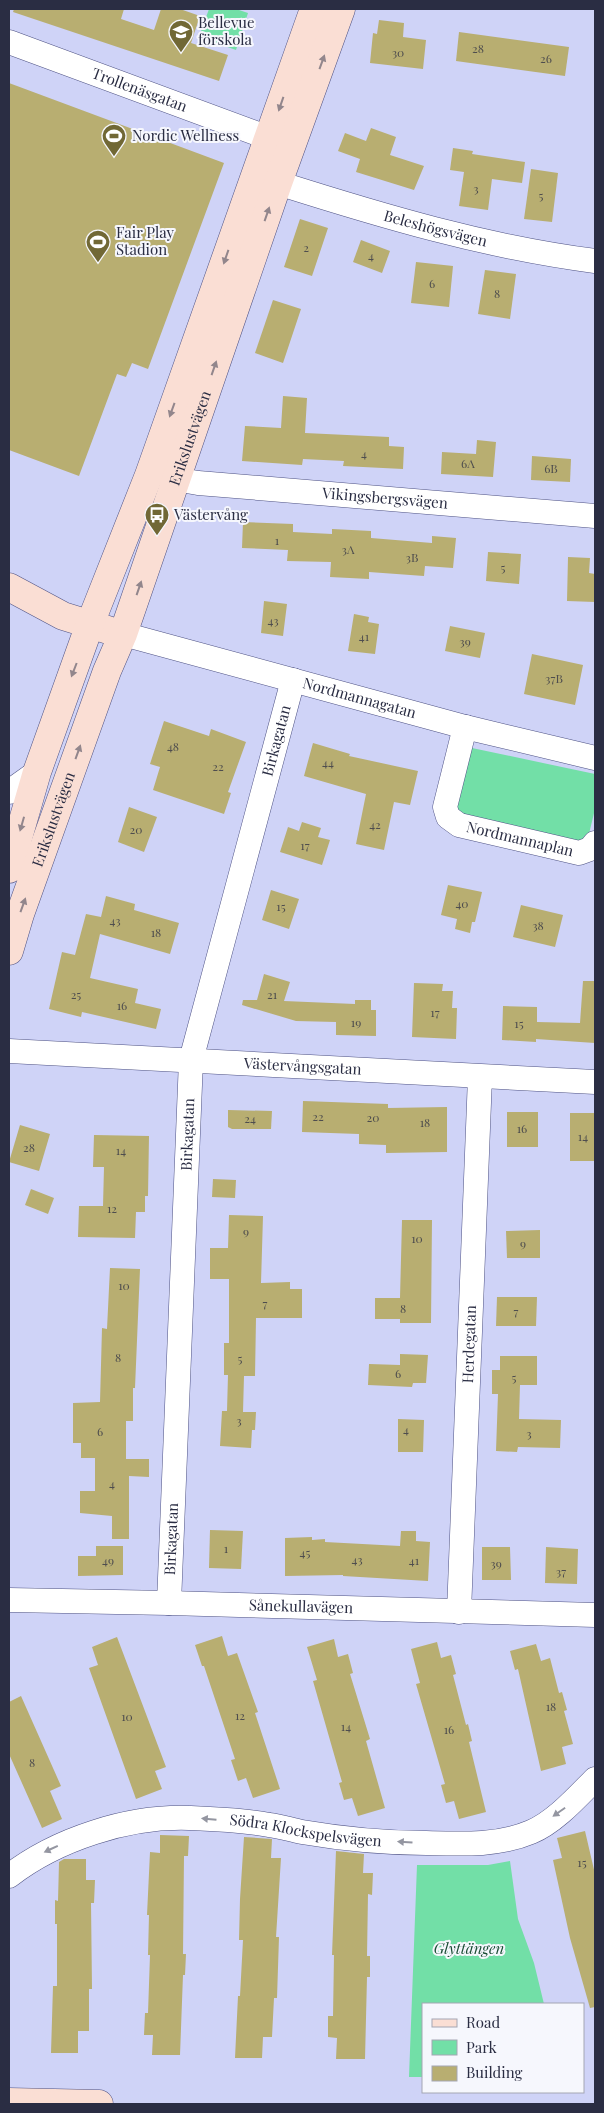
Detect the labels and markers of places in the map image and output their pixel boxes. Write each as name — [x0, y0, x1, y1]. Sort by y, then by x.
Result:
place label: Bellevue förskola — [198, 12, 255, 49]
school or university icon: Bellevue förskola — [168, 19, 194, 53]
sports icon: Nordic Wellness — [101, 123, 127, 157]
place label: Nordic Wellness — [132, 125, 239, 145]
place label: Fair Play Stadion — [116, 222, 175, 259]
sports icon: Fair Play Stadion — [85, 229, 111, 263]
bus stop icon: Västervång — [144, 502, 170, 536]
place label: Västervång — [173, 504, 248, 524]

